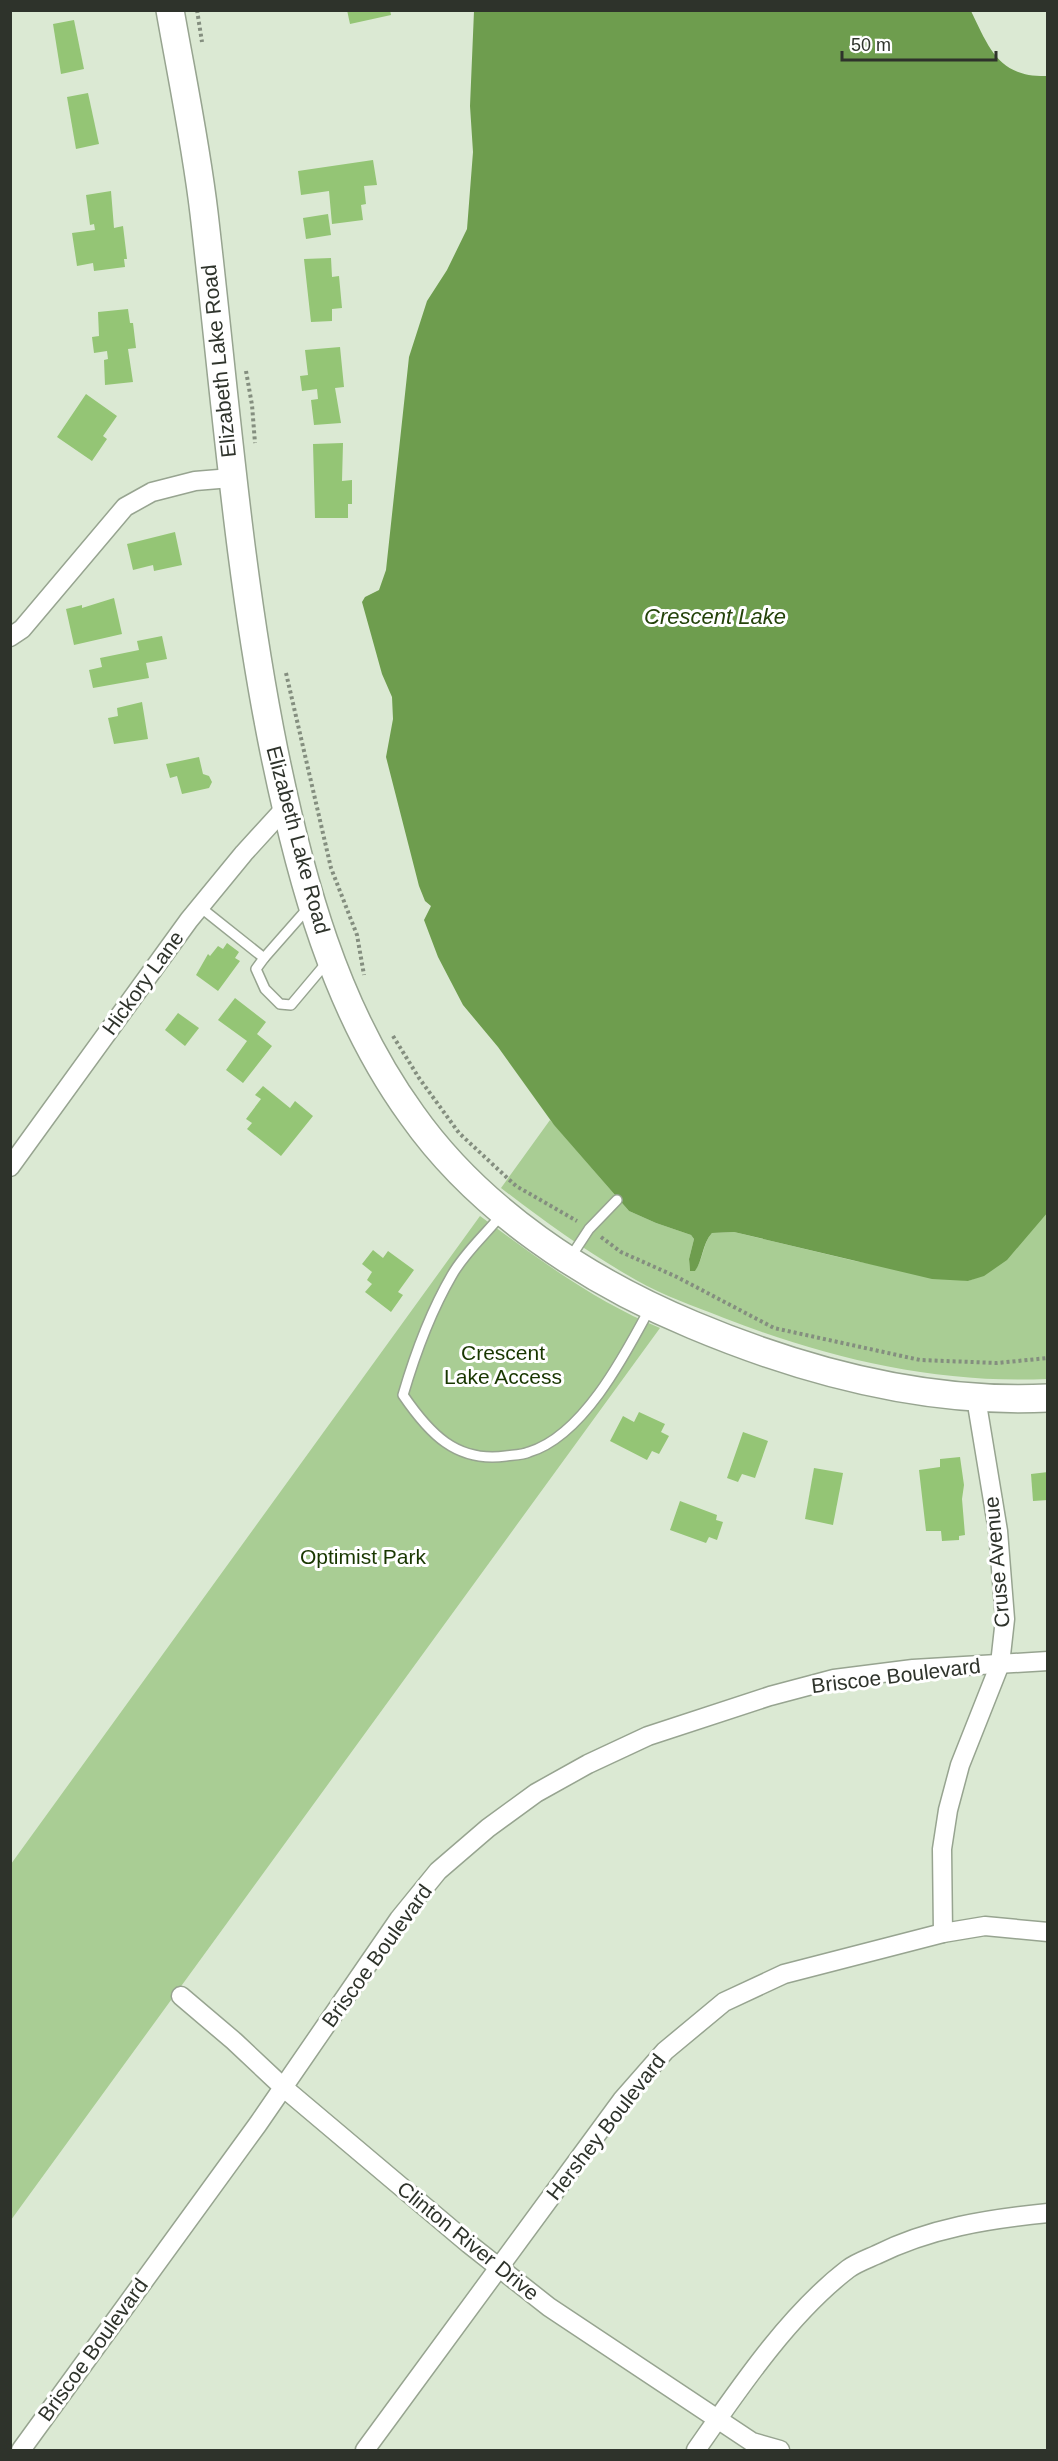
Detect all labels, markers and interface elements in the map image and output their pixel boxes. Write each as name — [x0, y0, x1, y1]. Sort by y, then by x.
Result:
scale bar — [842, 24, 996, 62]
text: 50 m — [851, 35, 891, 55]
street label: Elizabeth Lake Road — [197, 263, 240, 459]
water label: Crescent Lake — [644, 604, 786, 629]
street label: Elizabeth Lake Road — [262, 743, 335, 936]
street label: Hickory Lane — [97, 926, 188, 1039]
park label: Crescent Lake Access — [444, 1341, 562, 1388]
street label: Cruse Avenue — [979, 1496, 1014, 1629]
park label: Optimist Park — [300, 1545, 427, 1568]
street label: Briscoe Boulevard — [810, 1654, 982, 1697]
street label: Briscoe Boulevard — [317, 1880, 436, 2031]
street label: Hershey Boulevard — [542, 2049, 670, 2204]
street label: Clinton River Drive — [393, 2177, 544, 2305]
street label: Briscoe Boulevard — [33, 2274, 152, 2425]

